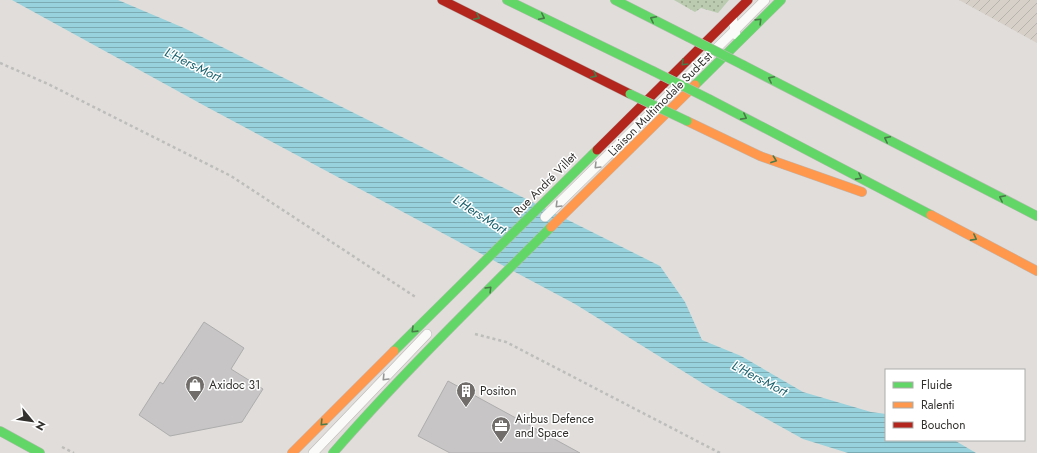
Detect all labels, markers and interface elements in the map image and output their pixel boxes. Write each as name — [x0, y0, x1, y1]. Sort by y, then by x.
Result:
one-way arrow — [473, 12, 481, 20]
one-way arrow — [537, 12, 545, 20]
one-way arrow — [650, 16, 657, 24]
one-way arrow — [754, 18, 762, 26]
water label: L'Hers-Mort — [162, 43, 225, 87]
street label: Liaison Multimodale Sud-Est — [604, 48, 716, 160]
one-way arrow — [681, 58, 689, 66]
one-way arrow — [590, 70, 597, 77]
one-way arrow — [768, 76, 775, 84]
one-way arrow — [739, 112, 747, 120]
one-way arrow — [884, 136, 891, 144]
street label: Rue André Villet — [509, 148, 581, 220]
one-way arrow — [770, 156, 777, 164]
one-way arrow — [594, 161, 602, 168]
one-way arrow — [855, 173, 862, 180]
water label: L'Hers-Mort — [449, 190, 511, 239]
one-way arrow — [999, 196, 1007, 203]
one-way arrow — [555, 200, 563, 208]
one-way arrow — [970, 233, 977, 241]
one-way arrow — [484, 286, 491, 294]
one-way arrow — [411, 325, 419, 333]
water label: L'Hers-Mort — [729, 356, 792, 401]
legend — [885, 369, 1025, 441]
one-way arrow — [382, 373, 390, 381]
shop icon: Axidoc 31 — [184, 374, 206, 402]
place label: Axidoc 31 — [209, 376, 260, 394]
text: Fluide — [921, 376, 952, 394]
building icon: Positon — [455, 380, 477, 408]
place label: Positon — [480, 382, 516, 400]
text: Ralenti — [921, 396, 955, 414]
north arrow — [12, 401, 52, 441]
place label: Airbus Defence and Space — [515, 410, 594, 442]
office icon: Airbus Defence and Space — [490, 415, 512, 443]
text: Bouchon — [921, 416, 965, 434]
text: N — [32, 418, 50, 434]
one-way arrow — [321, 418, 328, 426]

